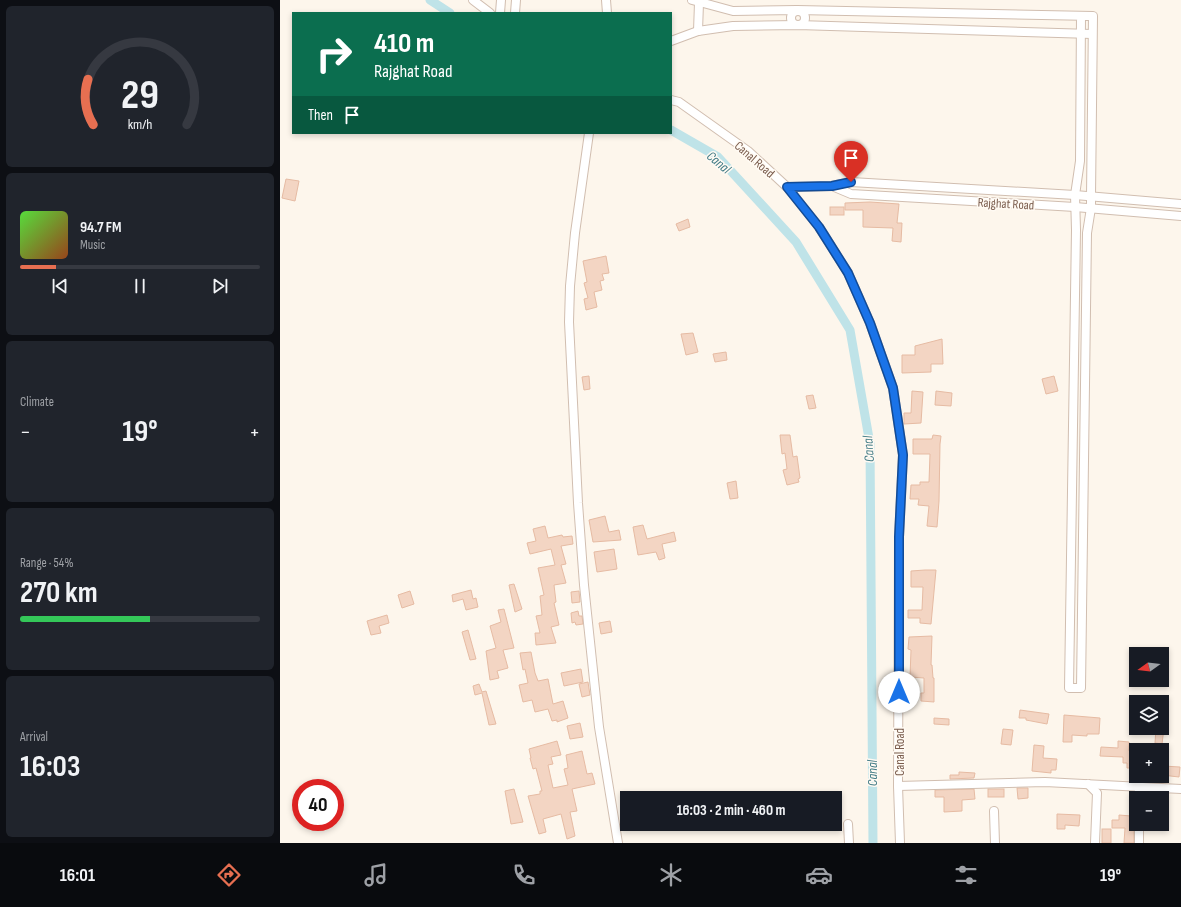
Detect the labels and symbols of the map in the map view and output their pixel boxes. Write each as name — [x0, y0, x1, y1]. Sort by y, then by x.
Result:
street label: Canal Road — [731, 138, 778, 181]
pin — [834, 141, 868, 182]
water label: Canal — [703, 147, 735, 178]
street label: Rajghat Road — [977, 195, 1035, 213]
water label: Canal — [859, 435, 878, 463]
north arrow — [1129, 647, 1169, 687]
position arrow — [878, 671, 920, 713]
street label: Canal Road — [892, 728, 908, 776]
water label: Canal — [864, 759, 881, 786]
speed limit sign: 40 — [292, 779, 344, 831]

